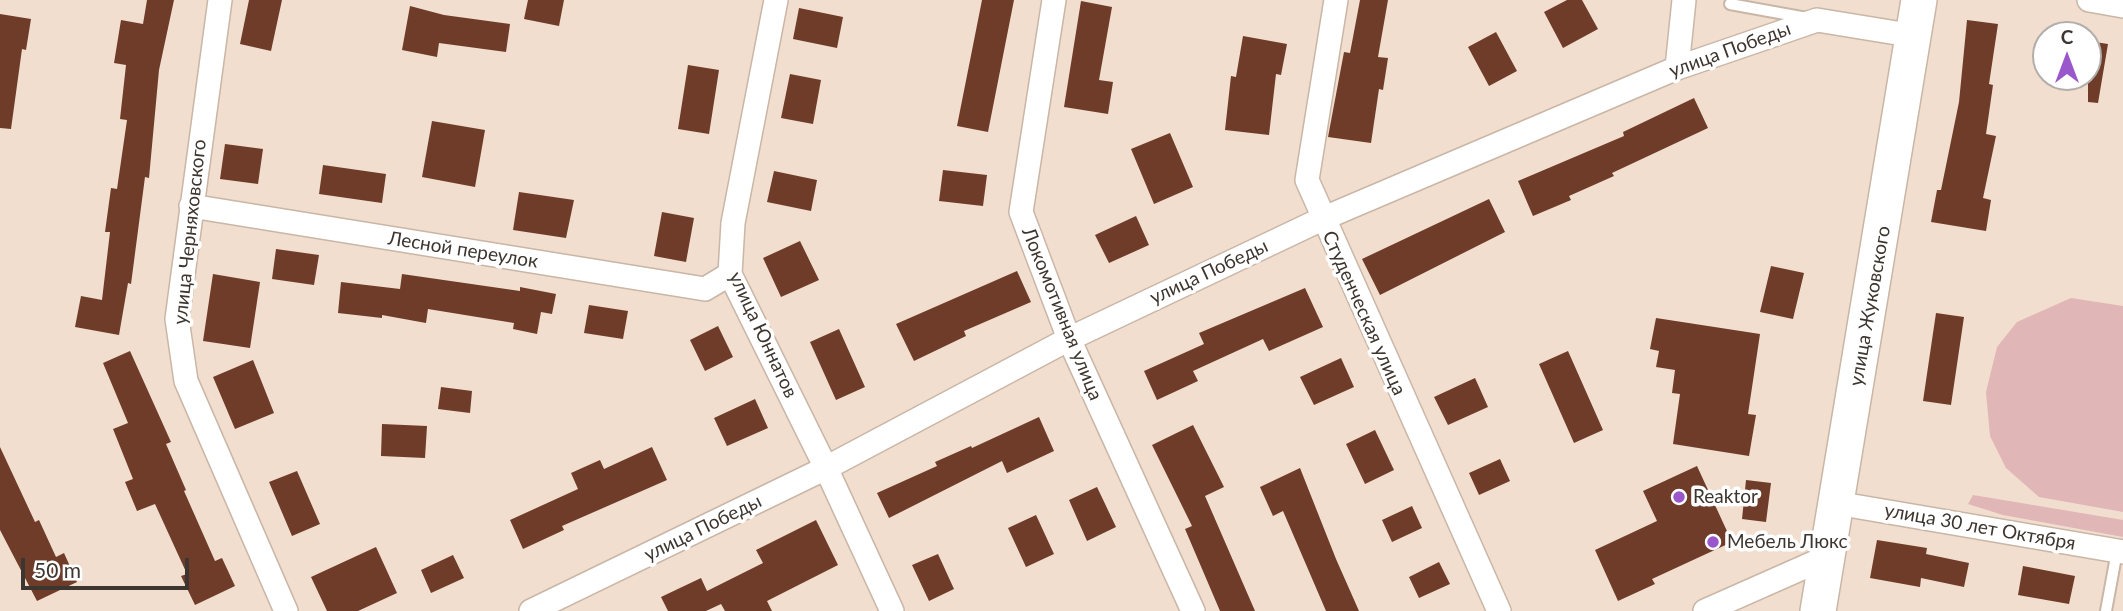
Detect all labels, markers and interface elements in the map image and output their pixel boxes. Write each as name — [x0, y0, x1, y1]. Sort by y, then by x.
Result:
street label: улица Победы — [1666, 17, 1794, 83]
north arrow — [2032, 21, 2102, 91]
text: С — [2061, 25, 2073, 48]
street label: улица Черняховского — [169, 138, 211, 326]
street label: Локомотивная улица — [1017, 224, 1107, 404]
street label: улица Жуковского — [1845, 224, 1895, 388]
street label: Лесной переулок — [386, 227, 540, 273]
street label: Студенческая улица — [1318, 227, 1410, 399]
street label: улица Победы — [1146, 235, 1272, 309]
street label: улица Юннатов — [724, 268, 802, 402]
place label: Reaktor — [1693, 486, 1758, 508]
marker: Reaktor — [1671, 489, 1687, 505]
street label: улица Победы — [641, 490, 765, 566]
street label: улица 30 лет Октября — [1883, 499, 2077, 555]
place label: Мебель Люкс — [1727, 531, 1848, 553]
marker: Мебель Люкс — [1705, 534, 1721, 550]
scale bar — [24, 544, 192, 588]
text: 50 m — [34, 557, 81, 582]

